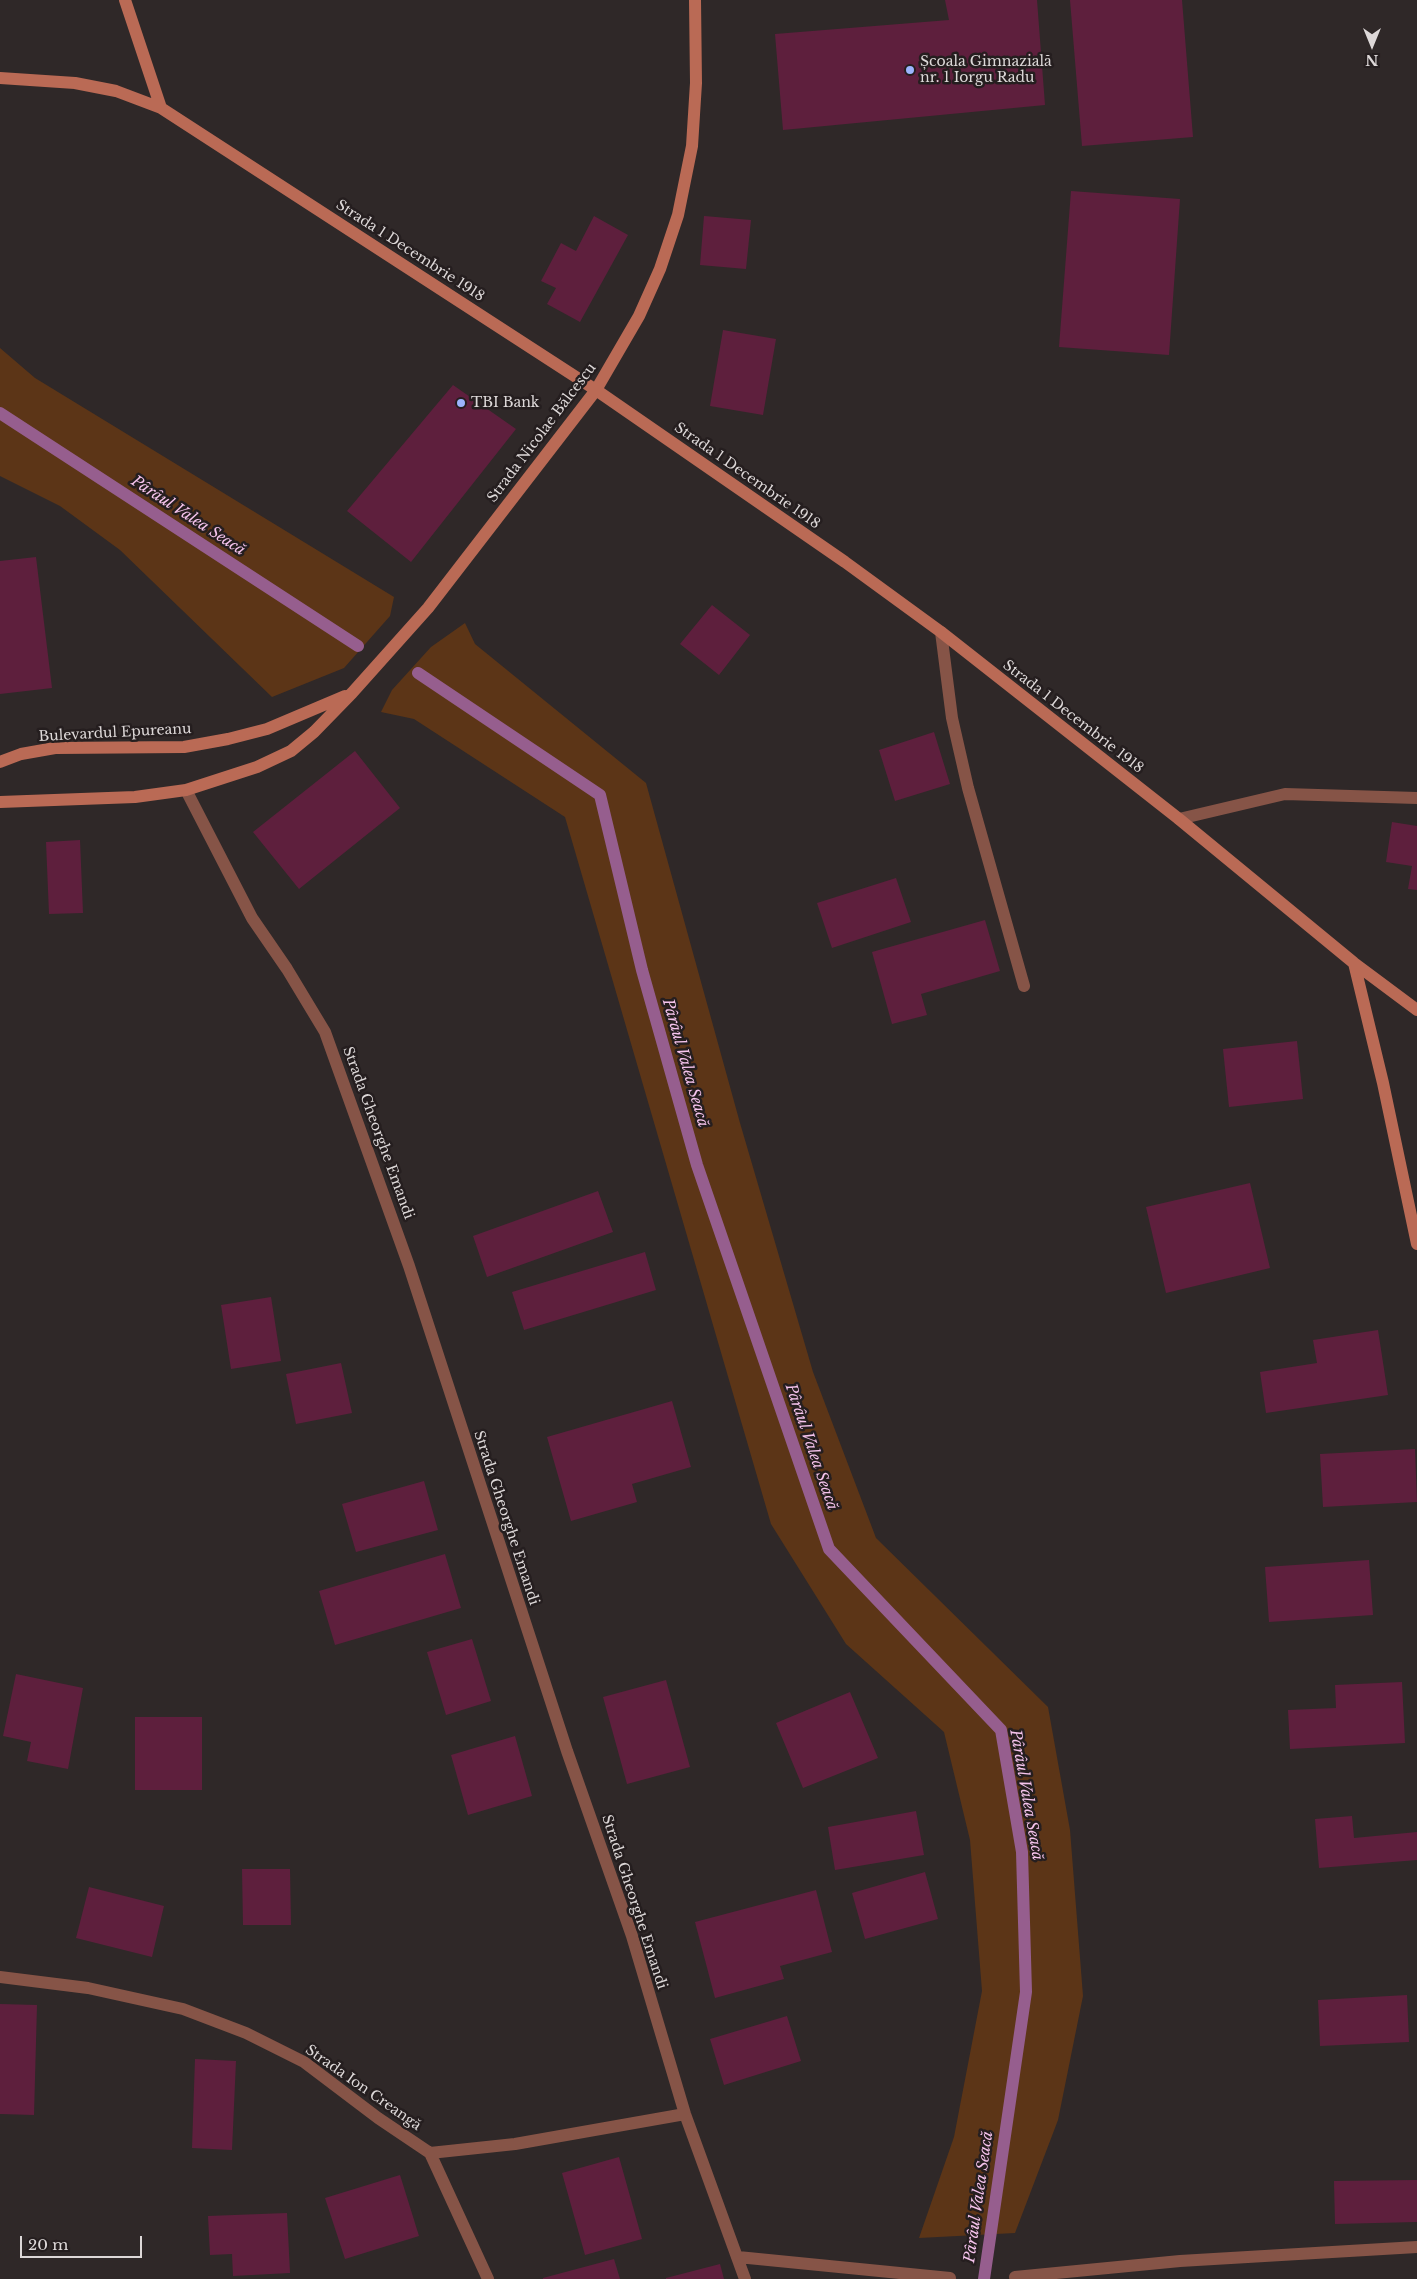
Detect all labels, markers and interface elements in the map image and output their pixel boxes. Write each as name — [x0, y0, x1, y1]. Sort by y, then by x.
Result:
north arrow — [1347, 20, 1397, 70]
text: N — [1365, 51, 1379, 69]
place label: Școala Gimnazială nr. 1 Iorgu Radu — [920, 54, 1052, 86]
marker: Școala Gimnazială nr. 1 Iorgu Radu — [904, 64, 916, 76]
street label: Strada 1 Decembrie 1918 — [333, 197, 487, 305]
street label: Strada Nicolae Bălcescu — [484, 360, 600, 506]
place label: TBI Bank — [471, 395, 539, 411]
marker: TBI Bank — [455, 397, 467, 409]
street label: Strada 1 Decembrie 1918 — [671, 419, 823, 533]
water label: Pârâul Valea Seacă — [128, 472, 248, 560]
street label: Strada 1 Decembrie 1918 — [999, 657, 1147, 777]
street label: Bulevardul Epureanu — [38, 721, 192, 745]
water label: Pârâul Valea Seacă — [658, 997, 712, 1129]
street label: Strada Gheorghe Emandi — [339, 1044, 417, 1222]
water label: Pârâul Valea Seacă — [781, 1381, 841, 1513]
street label: Strada Gheorghe Emandi — [470, 1429, 542, 1607]
water label: Pârâul Valea Seacă — [1006, 1728, 1046, 1862]
street label: Strada Gheorghe Emandi — [598, 1813, 670, 1991]
street label: Strada Ion Creangă — [302, 2042, 424, 2134]
water label: Pârâul Valea Seacă — [961, 2130, 997, 2264]
scale bar — [22, 2226, 145, 2258]
text: 20 m — [28, 2235, 68, 2254]

